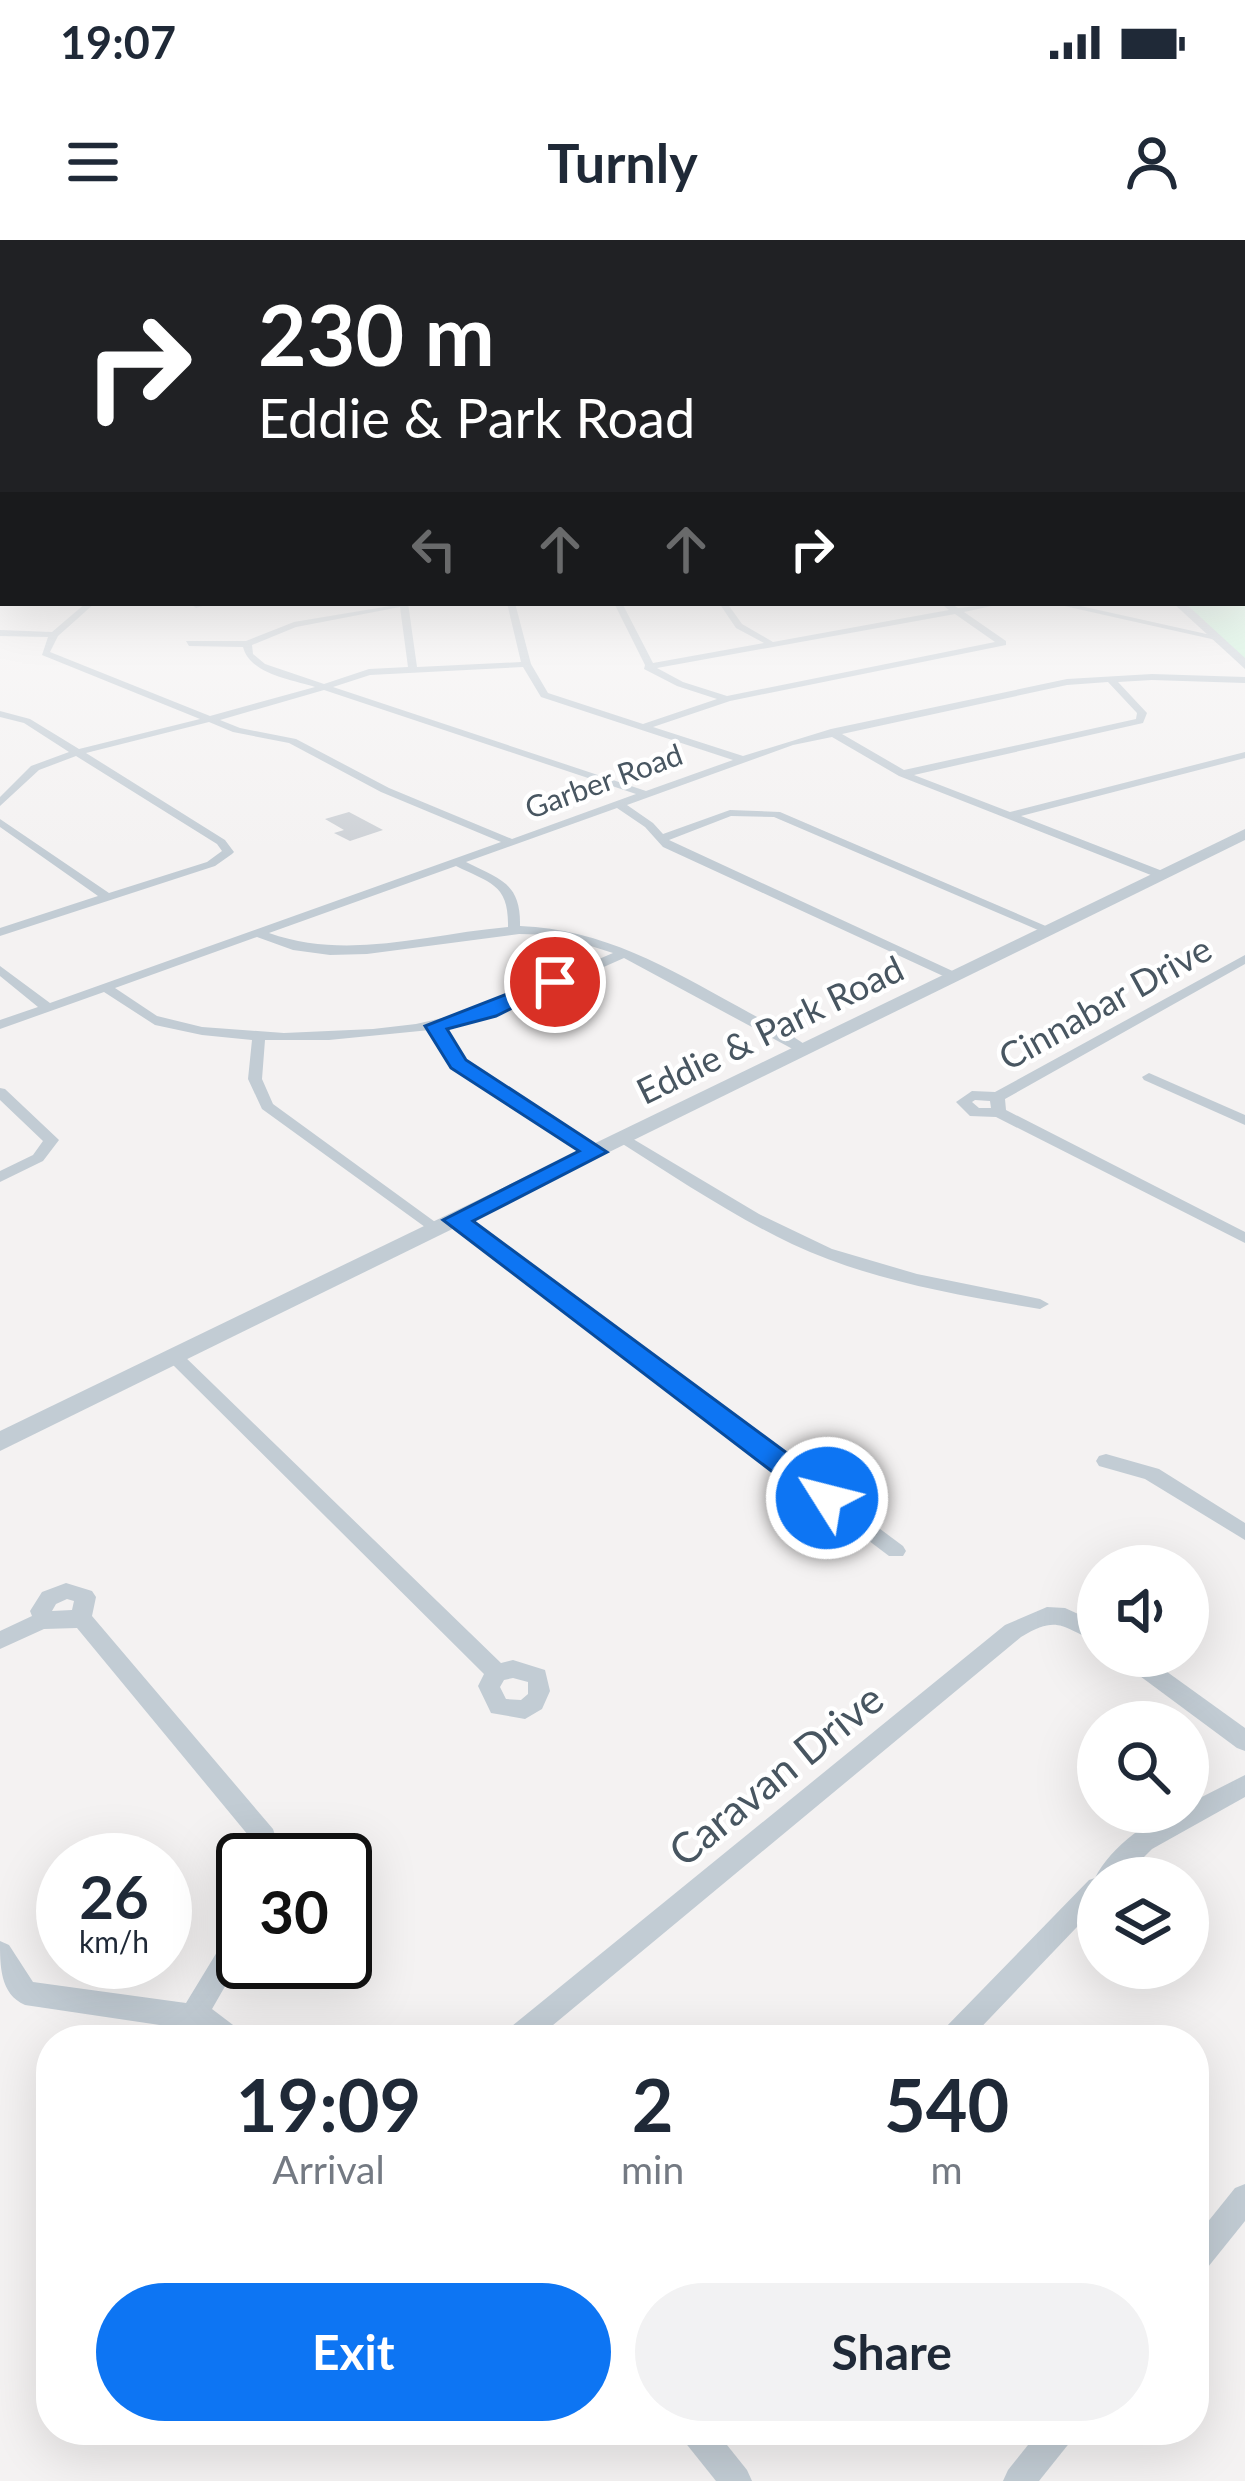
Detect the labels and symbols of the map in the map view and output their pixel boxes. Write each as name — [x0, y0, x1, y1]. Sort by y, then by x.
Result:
street label: Garber Road — [520, 735, 687, 825]
street label: Cinnabar Drive — [991, 926, 1218, 1079]
pin — [504, 931, 606, 1033]
street label: Eddie & Park Road — [629, 945, 910, 1113]
position arrow — [764, 1435, 890, 1561]
street label: Caravan Drive — [658, 1673, 892, 1876]
speed limit sign: 30 — [216, 1833, 372, 1989]

